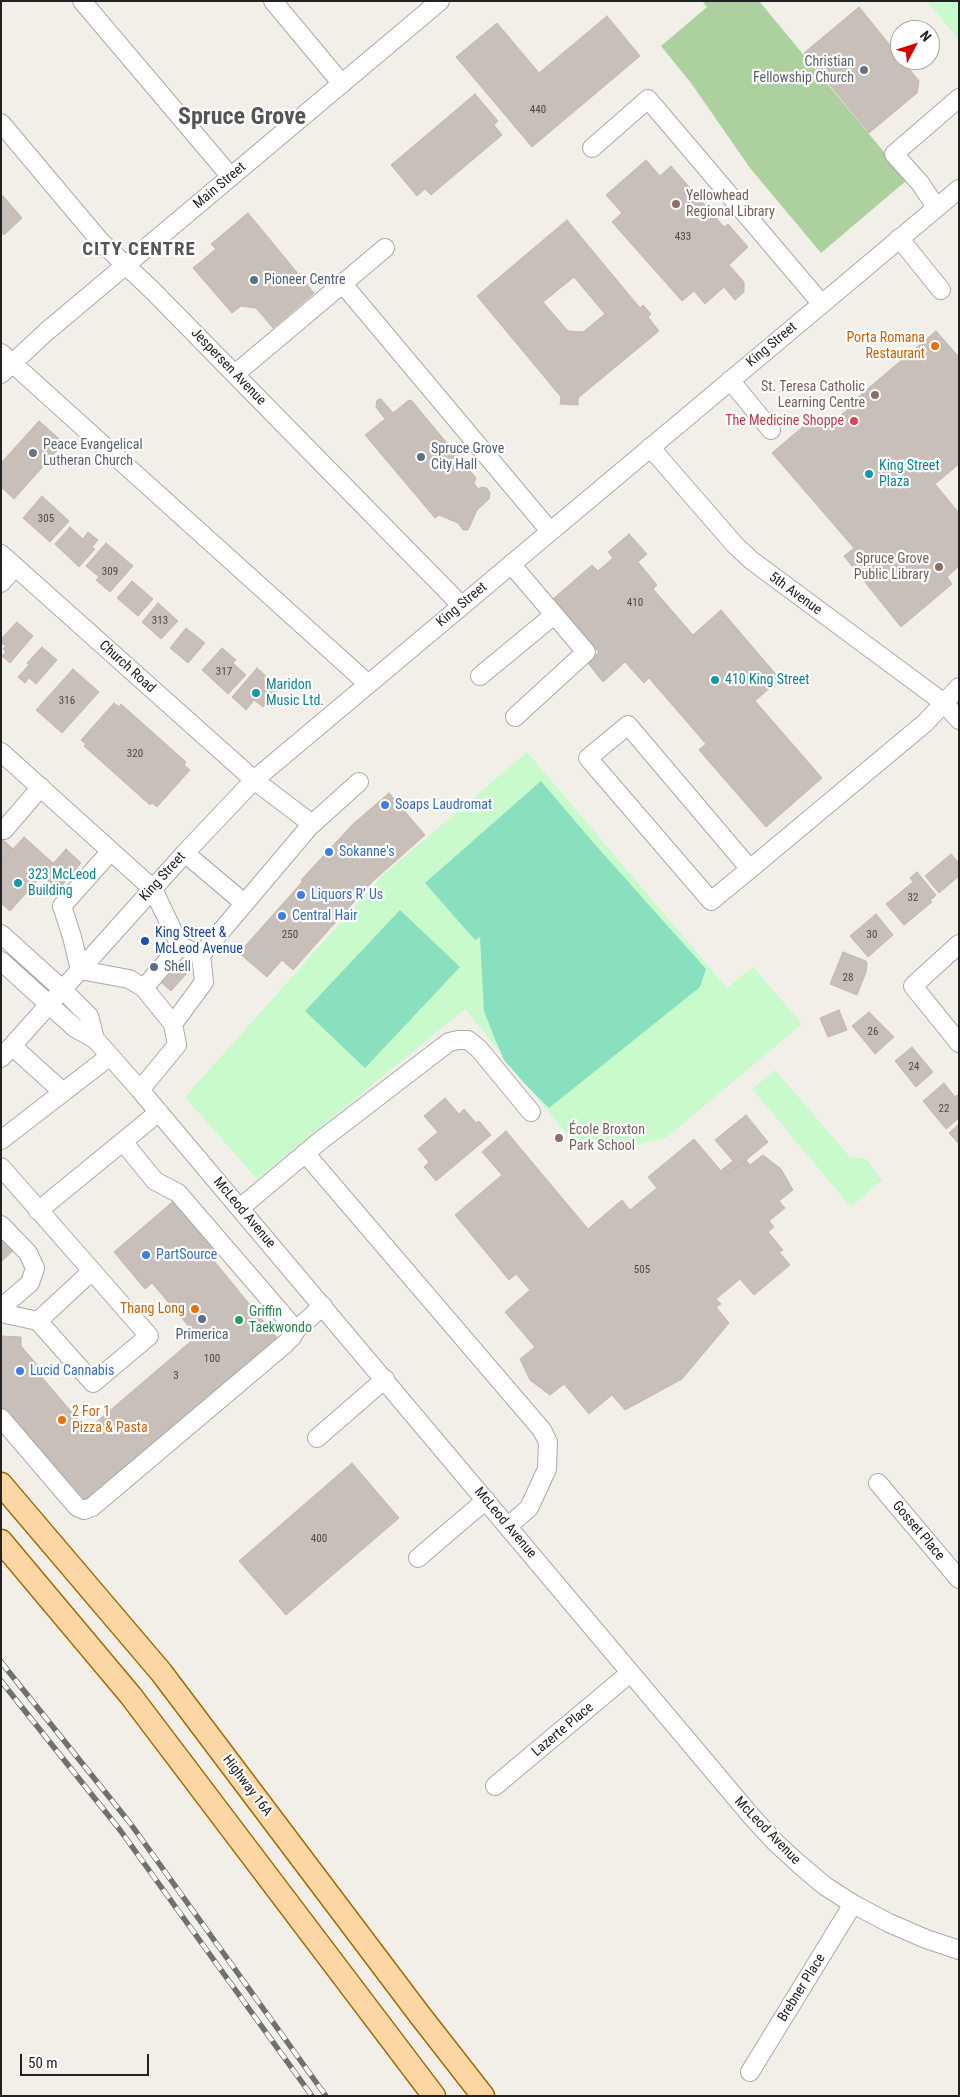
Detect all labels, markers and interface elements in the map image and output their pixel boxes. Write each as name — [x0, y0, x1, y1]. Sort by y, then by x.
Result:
north arrow — [890, 20, 940, 70]
text: N — [917, 28, 935, 44]
place label: Christian Fellowship Church — [753, 54, 854, 86]
marker: Christian Fellowship Church — [858, 64, 870, 76]
house number: 440 — [530, 103, 546, 117]
district label: Spruce Grove — [178, 104, 306, 132]
street label: Main Street — [190, 159, 250, 213]
place label: Yellowhead Regional Library — [686, 188, 775, 220]
marker: Yellowhead Regional Library — [670, 198, 682, 210]
house number: 433 — [675, 230, 691, 244]
district label: CITY CENTRE — [81, 239, 197, 261]
place label: Pioneer Centre — [264, 272, 346, 288]
marker: Pioneer Centre — [248, 274, 260, 286]
street label: King Street — [743, 319, 801, 371]
street label: Jespersen Avenue — [187, 325, 269, 409]
place label: Porta Romana Restaurant — [846, 330, 925, 362]
marker: Porta Romana Restaurant — [929, 340, 941, 352]
place label: St. Teresa Catholic Learning Centre — [761, 379, 865, 412]
marker: St. Teresa Catholic Learning Centre — [869, 389, 881, 401]
place label: The Medicine Shoppe — [725, 413, 844, 429]
marker: The Medicine Shoppe — [848, 415, 860, 427]
place label: Peace Evangelical Lutheran Church — [43, 437, 143, 470]
place label: Spruce Grove City Hall — [431, 441, 504, 474]
marker: Peace Evangelical Lutheran Church — [27, 447, 39, 459]
marker: Spruce Grove City Hall — [415, 451, 427, 463]
place label: King Street Plaza — [879, 458, 940, 491]
marker: King Street Plaza — [863, 468, 875, 480]
house number: 305 — [38, 512, 54, 526]
place label: Spruce Grove Public Library — [854, 551, 929, 584]
marker: Spruce Grove Public Library — [933, 561, 945, 573]
house number: 309 — [102, 565, 118, 579]
street label: 5th Avenue — [765, 569, 825, 619]
street label: King Street — [433, 579, 491, 631]
house number: 410 — [627, 596, 643, 610]
house number: 313 — [152, 614, 168, 628]
street label: Church Road — [95, 637, 159, 697]
house number: 317 — [216, 665, 232, 679]
place label: 410 King Street — [725, 672, 809, 688]
marker: 410 King Street — [709, 674, 721, 686]
place label: Maridon Music Ltd. — [266, 677, 324, 710]
marker: Maridon Music Ltd. — [250, 687, 262, 699]
house number: 316 — [59, 694, 75, 708]
house number: 320 — [127, 747, 143, 761]
place label: Soaps Laudromat — [395, 797, 492, 813]
marker: Soaps Laudromat — [379, 799, 391, 811]
place label: Sokanne's — [339, 844, 395, 860]
marker: Sokanne's — [323, 846, 335, 858]
street label: King Street — [136, 849, 190, 905]
place label: 323 McLeod Building — [28, 867, 96, 900]
marker: 323 McLeod Building — [12, 877, 24, 889]
place label: Liquors R’ Us — [311, 887, 383, 903]
marker: Liquors R’ Us — [295, 889, 307, 901]
house number: 32 — [908, 891, 918, 905]
place label: Central Hair — [292, 908, 357, 924]
marker: Central Hair — [276, 910, 288, 922]
place label: King Street & McLeod Avenue — [155, 925, 243, 958]
house number: 250 — [282, 928, 298, 942]
house number: 30 — [867, 928, 877, 942]
marker: King Street & McLeod Avenue — [139, 935, 151, 947]
place label: Shell — [164, 959, 191, 975]
marker: Shell — [148, 961, 160, 973]
house number: 28 — [843, 971, 853, 985]
house number: 26 — [868, 1025, 878, 1039]
house number: 24 — [909, 1060, 919, 1074]
house number: 22 — [939, 1102, 949, 1116]
place label: École Broxton Park School — [569, 1122, 645, 1154]
marker: École Broxton Park School — [553, 1132, 565, 1144]
street label: McLeod Avenue — [209, 1174, 279, 1252]
place label: PartSource — [156, 1247, 217, 1263]
marker: PartSource — [140, 1249, 152, 1261]
house number: 505 — [634, 1263, 650, 1277]
place label: Thang Long — [120, 1301, 185, 1317]
marker: Thang Long — [189, 1303, 201, 1315]
place label: Griffin Taekwondo — [249, 1304, 312, 1336]
marker: Primerica — [196, 1313, 208, 1325]
marker: Griffin Taekwondo — [233, 1314, 245, 1326]
place label: Primerica — [176, 1327, 228, 1343]
house number: 100 — [204, 1352, 220, 1366]
place label: Lucid Cannabis — [30, 1363, 114, 1379]
marker: Lucid Cannabis — [14, 1365, 26, 1377]
house number: 3 — [173, 1369, 179, 1383]
place label: 2 For 1 Pizza & Pasta — [72, 1404, 148, 1436]
marker: 2 For 1 Pizza & Pasta — [56, 1414, 68, 1426]
street label: McLeod Avenue — [470, 1484, 540, 1562]
street label: Gosset Place — [888, 1498, 948, 1564]
house number: 400 — [311, 1532, 327, 1546]
street label: Lazerte Place — [529, 1699, 597, 1761]
street label: Highway 16A — [219, 1752, 275, 1820]
street label: McLeod Avenue — [730, 1794, 804, 1868]
street label: Brebner Place — [775, 1951, 829, 2025]
scale bar — [22, 2044, 151, 2076]
text: 50 m — [28, 2054, 58, 2072]

